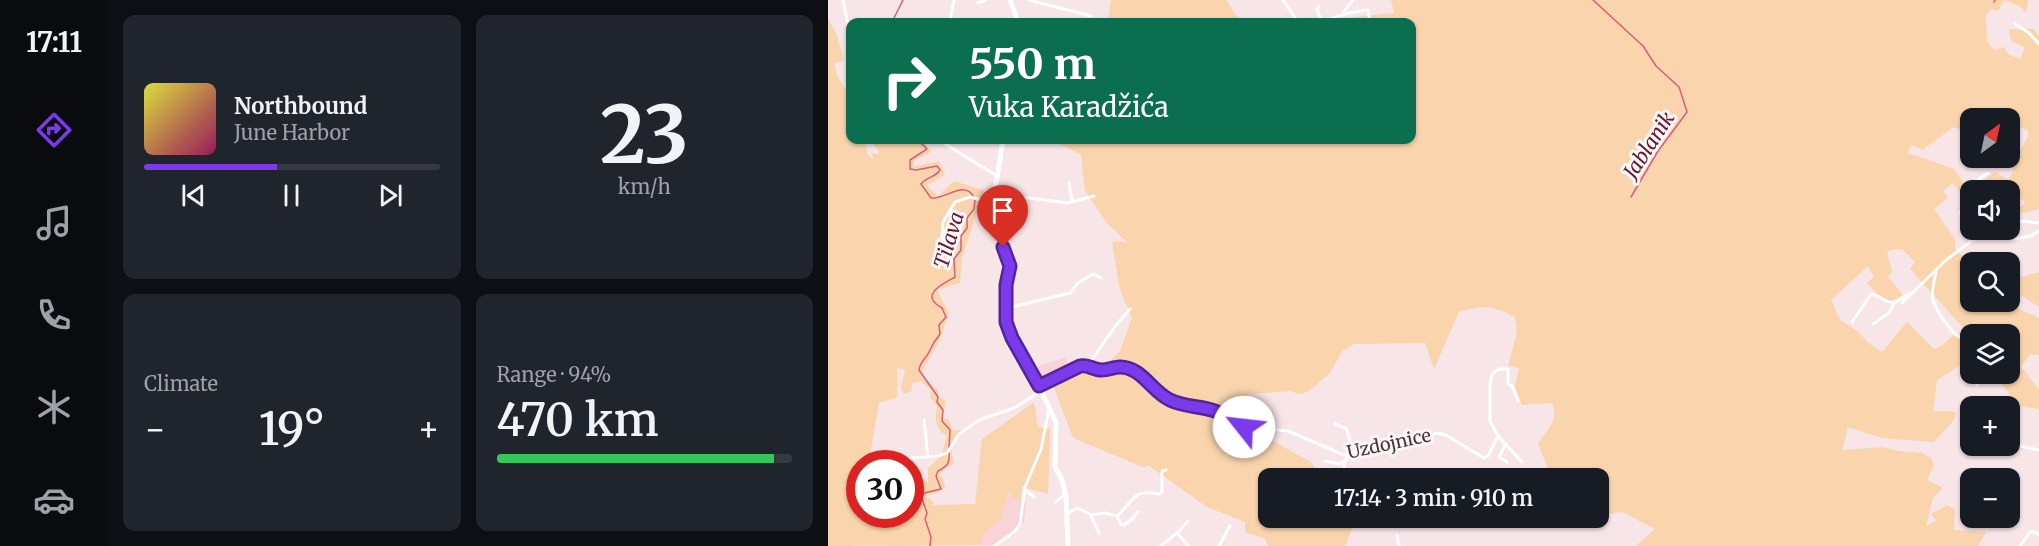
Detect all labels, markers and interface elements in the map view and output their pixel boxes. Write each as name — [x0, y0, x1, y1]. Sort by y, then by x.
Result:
text: 17:11 — [26, 25, 82, 59]
text: 550 m — [969, 38, 1096, 90]
icon: right — [870, 42, 948, 120]
text: 23 — [600, 86, 689, 184]
text: Vuka Karadžića — [969, 90, 1169, 124]
text: Northbound — [234, 92, 367, 120]
water label: Jablanik — [1617, 107, 1679, 184]
north arrow — [1960, 108, 2020, 168]
map controls — [1960, 108, 2020, 528]
icon: directions — [33, 109, 75, 151]
text: June Harbor — [234, 120, 350, 145]
text: km/h — [618, 174, 671, 199]
icon: previous — [177, 179, 210, 212]
icon: pause — [275, 179, 308, 212]
icon: next — [374, 179, 407, 212]
button: sound — [1960, 180, 2020, 240]
pin — [977, 185, 1028, 247]
icon: arrive — [986, 194, 1019, 227]
icon: music — [33, 202, 75, 244]
water label: Tilava — [928, 209, 969, 271]
button: search — [1960, 252, 2020, 312]
icon: phone — [33, 294, 75, 336]
button: layers — [1960, 324, 2020, 384]
text: Range · 94% — [497, 362, 611, 387]
text: Climate — [144, 371, 218, 396]
icon: climate — [33, 386, 75, 428]
text: 470 km — [497, 392, 659, 448]
position arrow — [1212, 395, 1276, 459]
button: + — [1960, 396, 2020, 456]
text: 19° — [259, 401, 325, 457]
text: − — [144, 409, 166, 450]
text: + — [417, 409, 440, 450]
street label: Uzdojnice — [1345, 423, 1433, 464]
speed limit sign: 30 — [846, 450, 924, 528]
button: − — [1960, 468, 2020, 528]
icon: car — [33, 479, 75, 521]
text: 17:14 · 3 min · 910 m — [1334, 484, 1533, 512]

